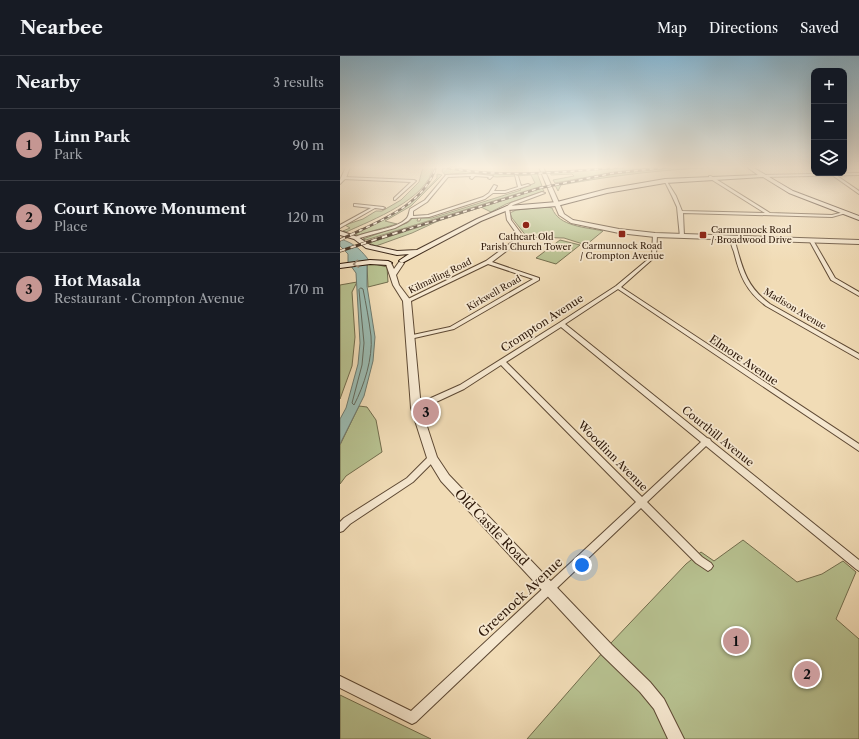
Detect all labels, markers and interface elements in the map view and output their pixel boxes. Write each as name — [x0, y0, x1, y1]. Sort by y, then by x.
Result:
text: Nearbee — [20, 16, 103, 39]
text: Map — [657, 19, 687, 37]
text: Directions — [709, 19, 778, 37]
text: Saved — [800, 19, 839, 37]
map controls — [811, 68, 847, 176]
button: + — [811, 68, 847, 104]
text: Nearby — [16, 72, 80, 92]
text: 3 results — [273, 74, 324, 90]
button: − — [811, 104, 847, 140]
text: Linn Park — [54, 127, 130, 146]
text: 1 — [26, 137, 32, 153]
text: 90 m — [293, 137, 324, 153]
button: layers — [811, 140, 847, 176]
text: Park — [54, 146, 82, 162]
text: Court Knowe Monument — [54, 199, 246, 218]
text: 2 — [25, 209, 33, 225]
text: 120 m — [287, 209, 324, 225]
text: Place — [54, 218, 87, 234]
marker: Cathcart Old Parish Church Tower — [521, 220, 531, 230]
place label: Carmunnock Road / Broadwood Drive — [711, 224, 792, 245]
marker: Carmunnock Road / Crompton Avenue — [617, 229, 627, 239]
marker: Carmunnock Road / Broadwood Drive — [698, 230, 708, 240]
place label: Cathcart Old Parish Church Tower — [481, 231, 571, 252]
place label: Carmunnock Road / Crompton Avenue — [580, 240, 664, 261]
street label: Kilmailing Road — [406, 255, 474, 296]
one-way arrow — [353, 259, 359, 268]
text: Hot Masala — [54, 271, 141, 290]
street label: Kirkwell Road — [465, 272, 523, 313]
text: 3 — [25, 281, 33, 297]
text: 170 m — [288, 281, 324, 297]
street label: Madison Avenue — [762, 286, 829, 332]
text: Restaurant · Crompton Avenue — [54, 290, 245, 306]
street label: Crompton Avenue — [498, 291, 586, 355]
street label: Elmore Avenue — [707, 332, 781, 388]
pin: 3 — [413, 397, 439, 427]
street label: Courthill Avenue — [679, 403, 757, 469]
street label: Woodlinn Avenue — [574, 417, 651, 494]
street label: Old Castle Road — [452, 486, 532, 568]
street label: Greenock Avenue — [474, 554, 566, 640]
your location — [572, 555, 592, 575]
pin: 1 — [723, 626, 749, 656]
pin: 2 — [794, 659, 820, 689]

